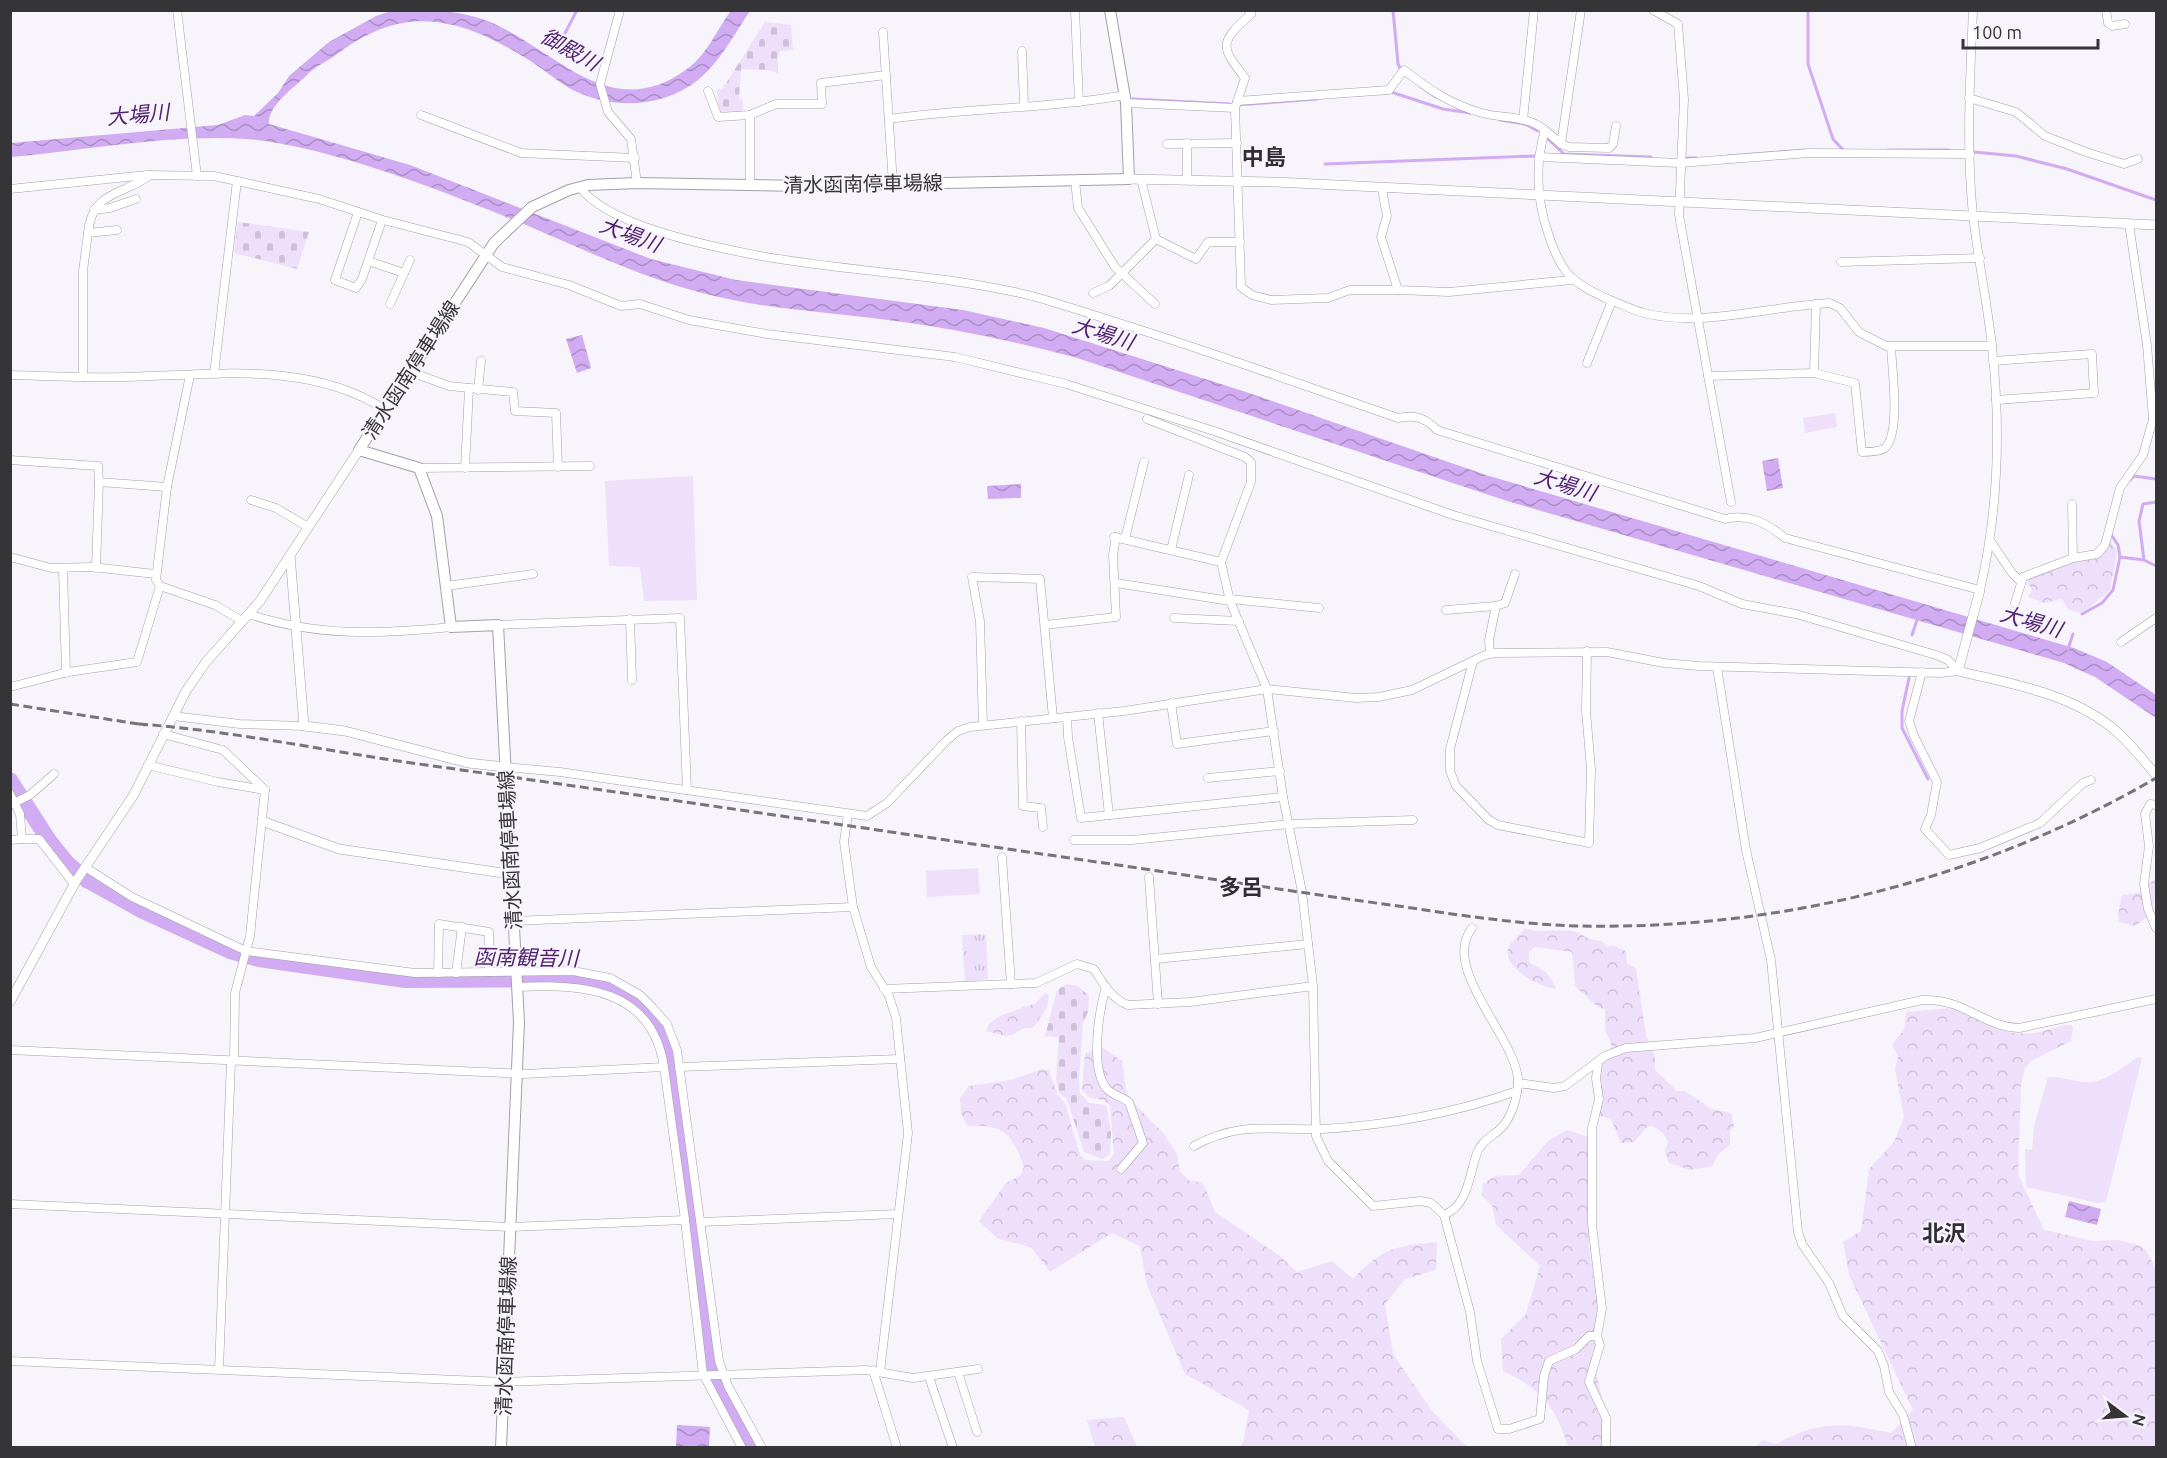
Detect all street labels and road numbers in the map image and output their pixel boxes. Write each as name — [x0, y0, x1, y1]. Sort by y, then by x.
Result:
street label: 清水函南停車場線 — [783, 171, 943, 196]
street label: 清水函南停車場線 — [357, 296, 464, 443]
street label: 清水函南停車場線 — [494, 770, 525, 931]
street label: 清水函南停車場線 — [491, 1256, 520, 1416]

